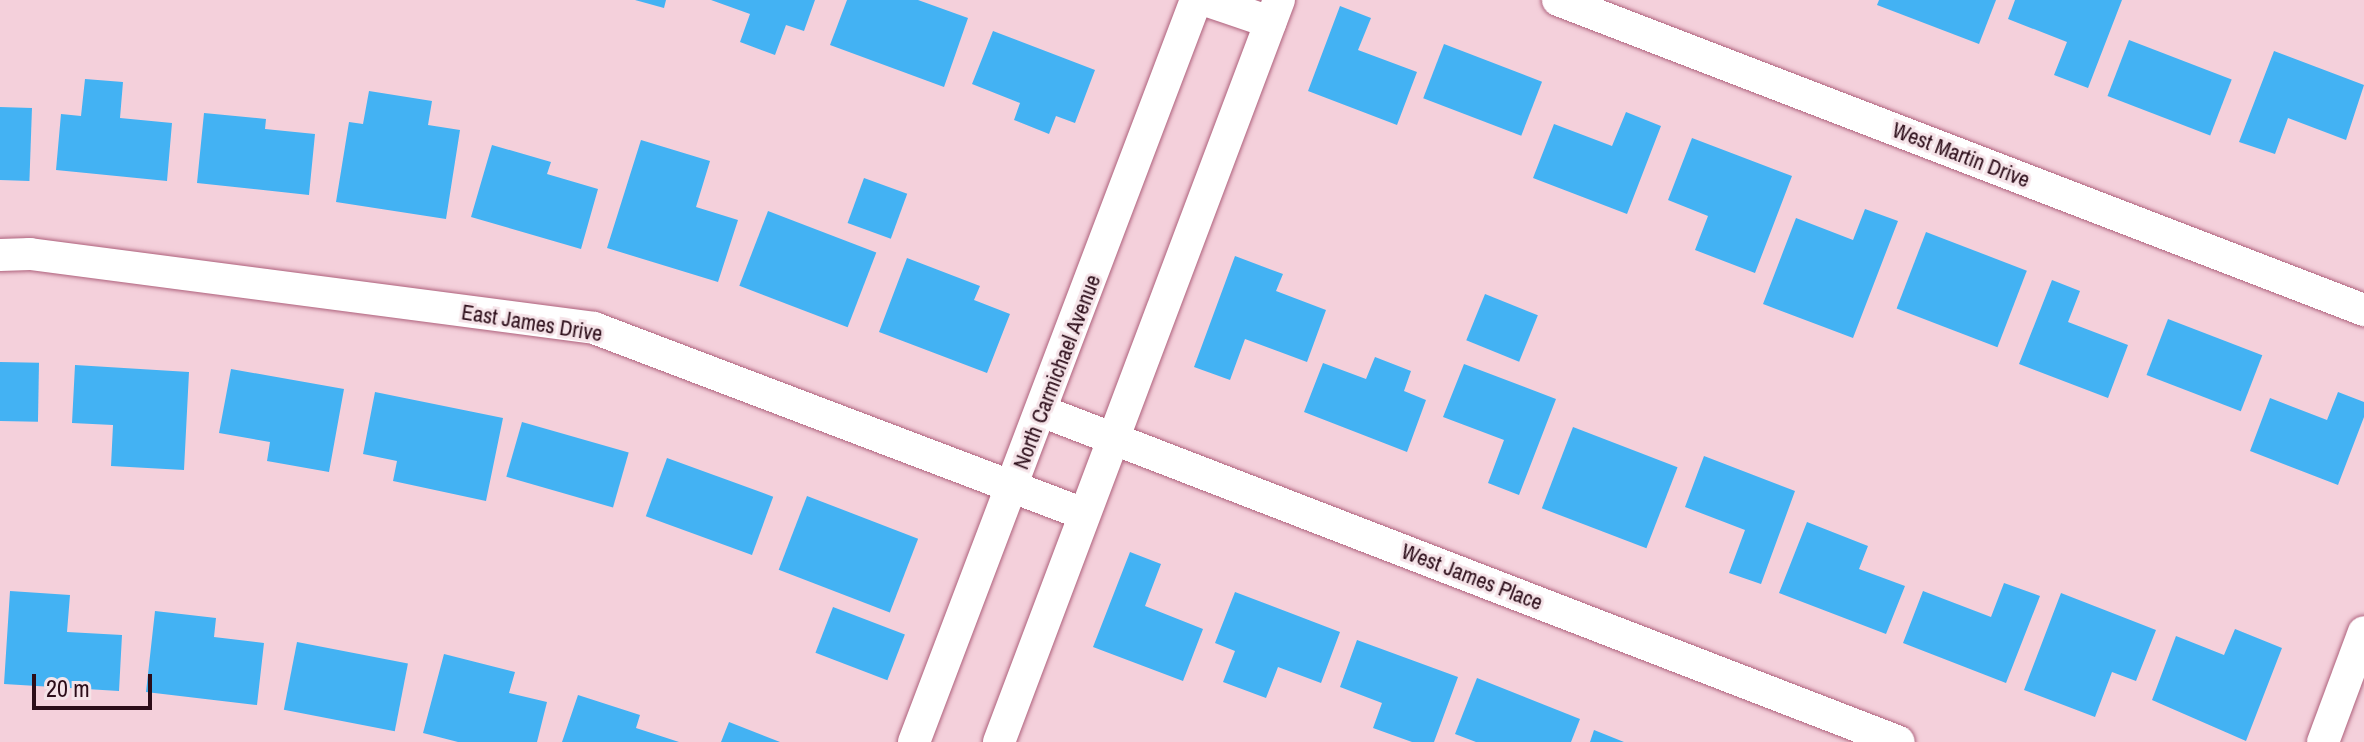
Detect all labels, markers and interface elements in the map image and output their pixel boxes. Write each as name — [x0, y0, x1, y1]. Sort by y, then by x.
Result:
street label: West Martin Drive — [1889, 117, 2033, 193]
street label: North Carmichael Avenue — [1008, 271, 1106, 473]
street label: East James Drive — [460, 299, 604, 347]
street label: West James Place — [1398, 538, 1546, 616]
scale bar — [36, 658, 156, 708]
text: 20 m — [46, 672, 90, 704]

